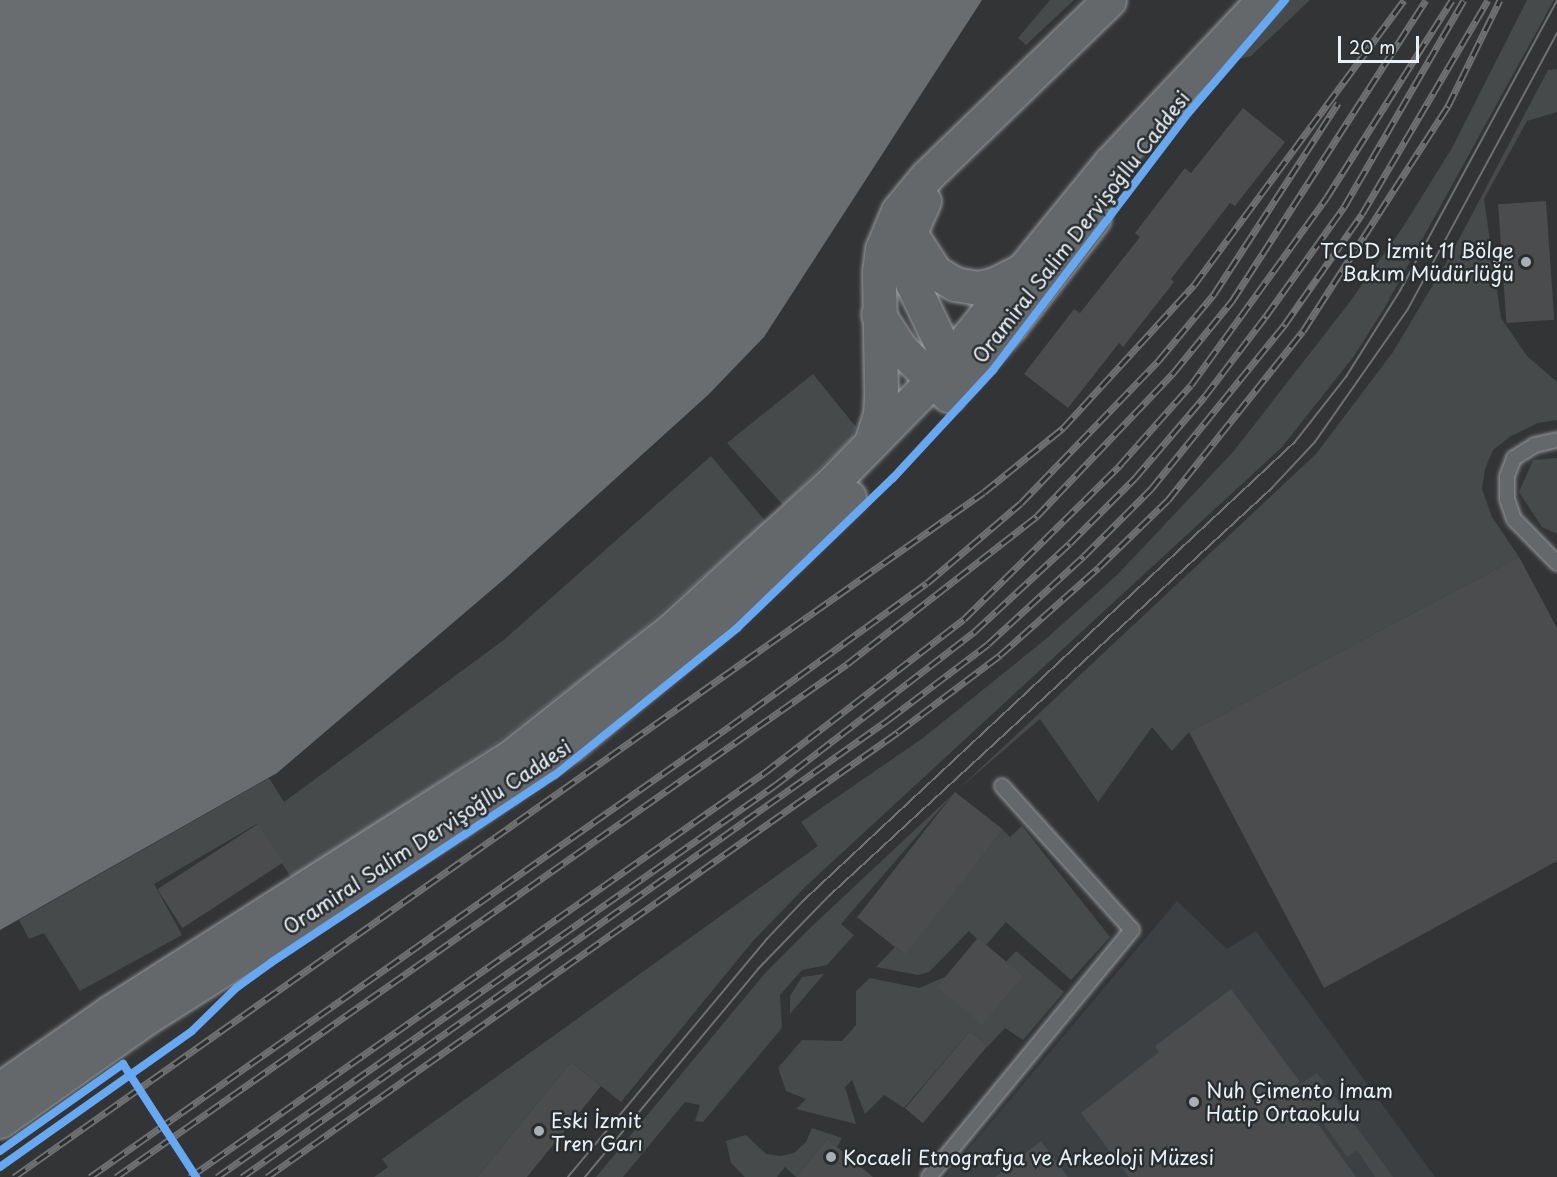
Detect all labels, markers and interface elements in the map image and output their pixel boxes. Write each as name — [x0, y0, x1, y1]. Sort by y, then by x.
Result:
scale bar — [1341, 24, 1422, 62]
text: 20 m — [1349, 33, 1395, 60]
street label: Oramiral Salim Dervişoğllu Caddesi — [966, 84, 1196, 370]
place label: TCDD İzmit 11 Bölge Bakım Müdürlüğü — [1316, 238, 1514, 285]
marker: TCDD İzmit 11 Bölge Bakım Müdürlüğü — [1519, 255, 1533, 269]
street label: Oramiral Salim Dervişoğllu Caddesi — [276, 733, 578, 941]
place label: Nuh Çimento İmam Hatip Ortaokulu — [1206, 1078, 1392, 1125]
marker: Nuh Çimento İmam Hatip Ortaokulu — [1187, 1095, 1201, 1109]
place label: Eski İzmit Tren Garı — [551, 1108, 644, 1155]
marker: Eski İzmit Tren Garı — [532, 1124, 546, 1138]
place label: Kocaeli Etnografya ve Arkeoloji Müzesi — [843, 1145, 1214, 1169]
marker: Kocaeli Etnografya ve Arkeoloji Müzesi — [824, 1150, 838, 1164]

